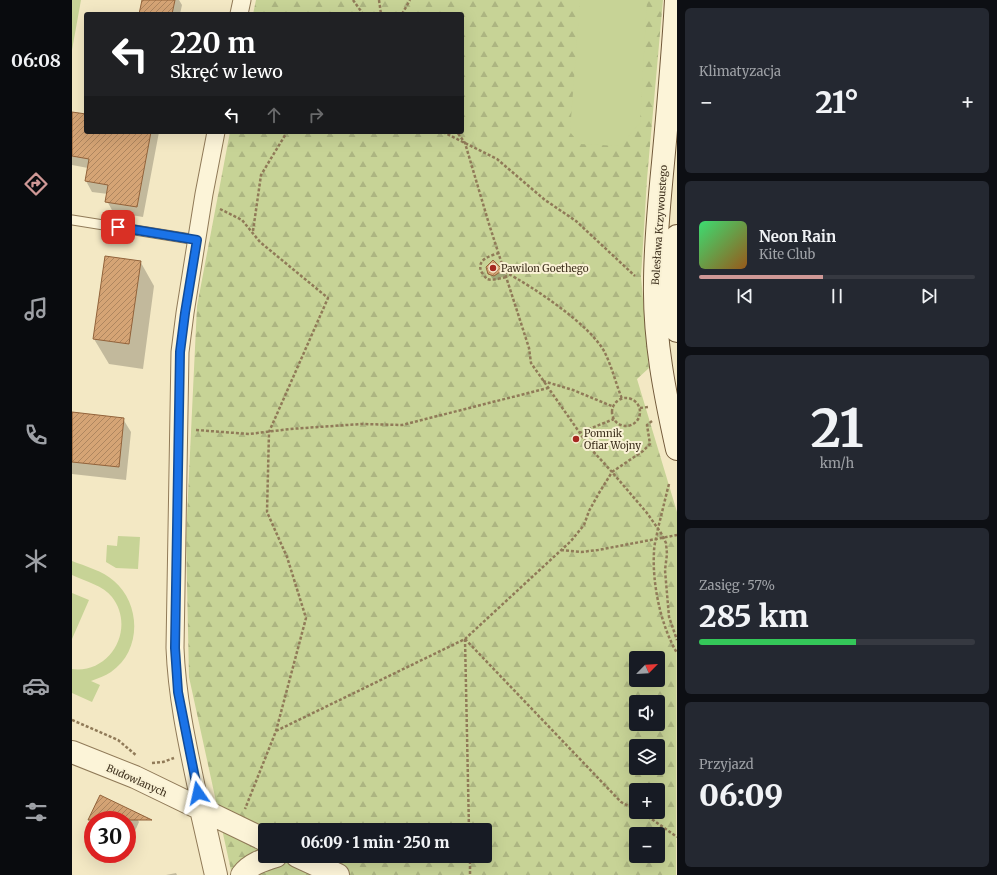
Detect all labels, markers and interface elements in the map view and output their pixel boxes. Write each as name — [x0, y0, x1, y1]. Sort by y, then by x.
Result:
text: 220 m — [170, 25, 256, 61]
icon: left — [104, 28, 156, 80]
text: 06:08 — [11, 49, 61, 72]
text: Skręć w lewo — [170, 60, 283, 83]
text: Klimatyzacja — [699, 63, 781, 80]
text: 21° — [815, 83, 859, 121]
text: − — [699, 88, 714, 116]
text: + — [960, 88, 975, 116]
icon: left — [221, 104, 243, 126]
icon: ahead — [263, 104, 285, 126]
icon: right — [305, 104, 327, 126]
street label: Bolesława Krzywoustego — [649, 164, 670, 286]
icon: directions — [22, 170, 50, 198]
pin — [101, 210, 135, 244]
icon: arrive — [107, 216, 129, 238]
text: Neon Rain — [759, 227, 836, 246]
text: Kite Club — [759, 246, 815, 263]
place label: Pawilon Goethego — [501, 262, 589, 275]
marker: Pawilon Goethego — [488, 263, 498, 273]
icon: previous — [734, 285, 756, 307]
icon: pause — [826, 285, 848, 307]
icon: next — [918, 285, 940, 307]
icon: music — [22, 295, 50, 323]
text: 21 — [810, 396, 864, 461]
icon: phone — [22, 421, 50, 449]
place label: Pomnik Ofiar Wojny — [584, 427, 641, 452]
marker: Pomnik Ofiar Wojny — [571, 434, 581, 444]
text: km/h — [820, 455, 854, 472]
icon: climate — [22, 547, 50, 575]
text: Zasięg · 57% — [699, 577, 775, 594]
text: 285 km — [699, 597, 809, 635]
north arrow — [629, 651, 665, 687]
map controls — [629, 651, 665, 863]
icon: car — [22, 672, 50, 700]
button: sound — [629, 695, 665, 731]
button: layers — [629, 739, 665, 775]
text: Przyjazd — [699, 756, 754, 773]
street label: Budowlanych — [104, 761, 170, 800]
position arrow — [177, 772, 219, 814]
text: 06:09 — [699, 776, 783, 814]
button: + — [629, 783, 665, 819]
icon: filters — [22, 798, 50, 826]
speed limit sign: 30 — [84, 811, 136, 863]
button: − — [629, 827, 665, 863]
text: 06:09 · 1 min · 250 m — [301, 833, 449, 852]

